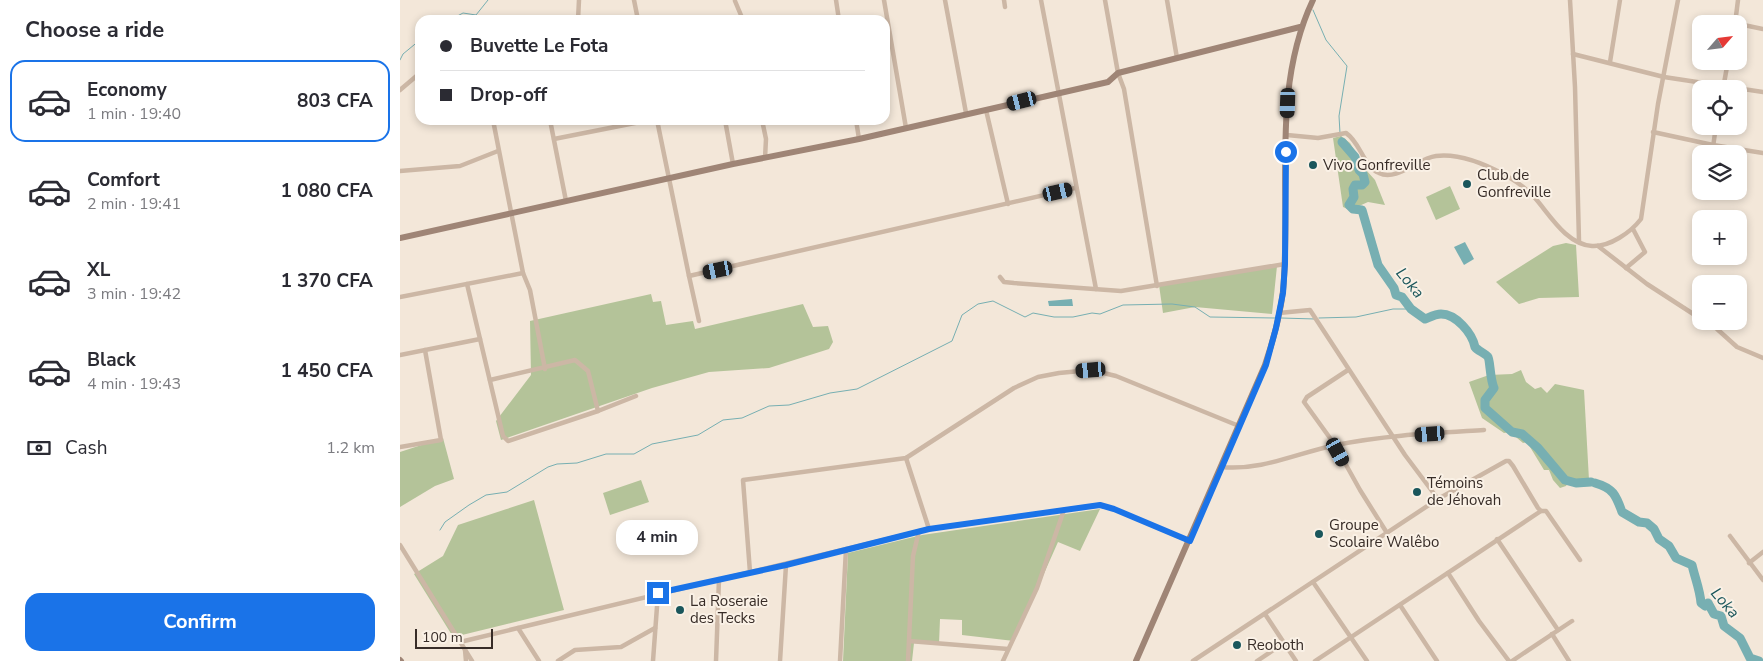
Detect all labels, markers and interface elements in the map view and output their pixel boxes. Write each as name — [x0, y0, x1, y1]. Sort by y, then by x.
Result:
text: Choose a ride — [25, 15, 164, 45]
north arrow — [1692, 15, 1748, 70]
map controls — [1692, 15, 1747, 330]
text: Buvette Le Fota — [470, 33, 608, 59]
text: Economy — [87, 77, 167, 103]
icon: car — [27, 79, 72, 124]
button: locate — [1692, 80, 1747, 135]
text: Drop-off — [470, 82, 547, 108]
text: 803 CFA — [297, 88, 373, 114]
car — [1279, 88, 1296, 118]
car — [1005, 90, 1038, 112]
text: 1 min · 19:40 — [87, 103, 181, 125]
route start — [1275, 141, 1297, 163]
button: layers — [1692, 145, 1747, 200]
place label: Vivo Gonfreville — [1322, 155, 1431, 175]
marker: Vivo Gonfreville — [1307, 159, 1319, 171]
place label: Club de Gonfreville — [1477, 165, 1551, 202]
text: Comfort — [87, 167, 160, 193]
icon: car — [27, 169, 72, 214]
text: 1 080 CFA — [280, 178, 373, 204]
marker: Club de Gonfreville — [1461, 178, 1473, 190]
car — [1041, 181, 1074, 203]
text: 2 min · 19:41 — [87, 193, 181, 215]
button: + — [1692, 210, 1747, 265]
text: XL — [87, 257, 110, 283]
icon: car — [27, 259, 72, 304]
car — [701, 260, 734, 280]
water label: Loka — [1391, 263, 1429, 303]
text: 1 370 CFA — [280, 268, 373, 294]
button: − — [1692, 275, 1747, 330]
text: 3 min · 19:42 — [87, 283, 181, 305]
text: Black — [87, 347, 136, 373]
icon: car — [27, 349, 72, 394]
text: 1 450 CFA — [280, 358, 373, 384]
car — [1075, 361, 1106, 379]
text: 4 min · 19:43 — [87, 373, 181, 395]
car — [1414, 425, 1445, 443]
icon: cash — [25, 434, 53, 462]
text: Cash — [65, 435, 107, 461]
car — [1324, 435, 1351, 469]
text: 1.2 km — [326, 437, 375, 459]
place label: Témoins de Jéhovah — [1427, 473, 1501, 510]
marker: Témoins de Jéhovah — [1411, 486, 1423, 498]
place label: Groupe Scolaire Walêbo — [1329, 515, 1439, 552]
callout: 4 min — [617, 520, 699, 556]
text: 4 min — [636, 526, 678, 548]
marker: Groupe Scolaire Walêbo — [1313, 528, 1325, 540]
route end — [647, 582, 669, 604]
water label: Loka — [1706, 583, 1744, 623]
place label: La Roseraie des Tecks — [690, 591, 768, 628]
button: Confirm — [25, 593, 375, 651]
marker: La Roseraie des Tecks — [674, 604, 686, 616]
scale bar — [415, 626, 492, 649]
text: 100 m — [422, 628, 463, 647]
place label: Reoboth — [1247, 635, 1304, 655]
marker: Reoboth — [1231, 639, 1243, 651]

